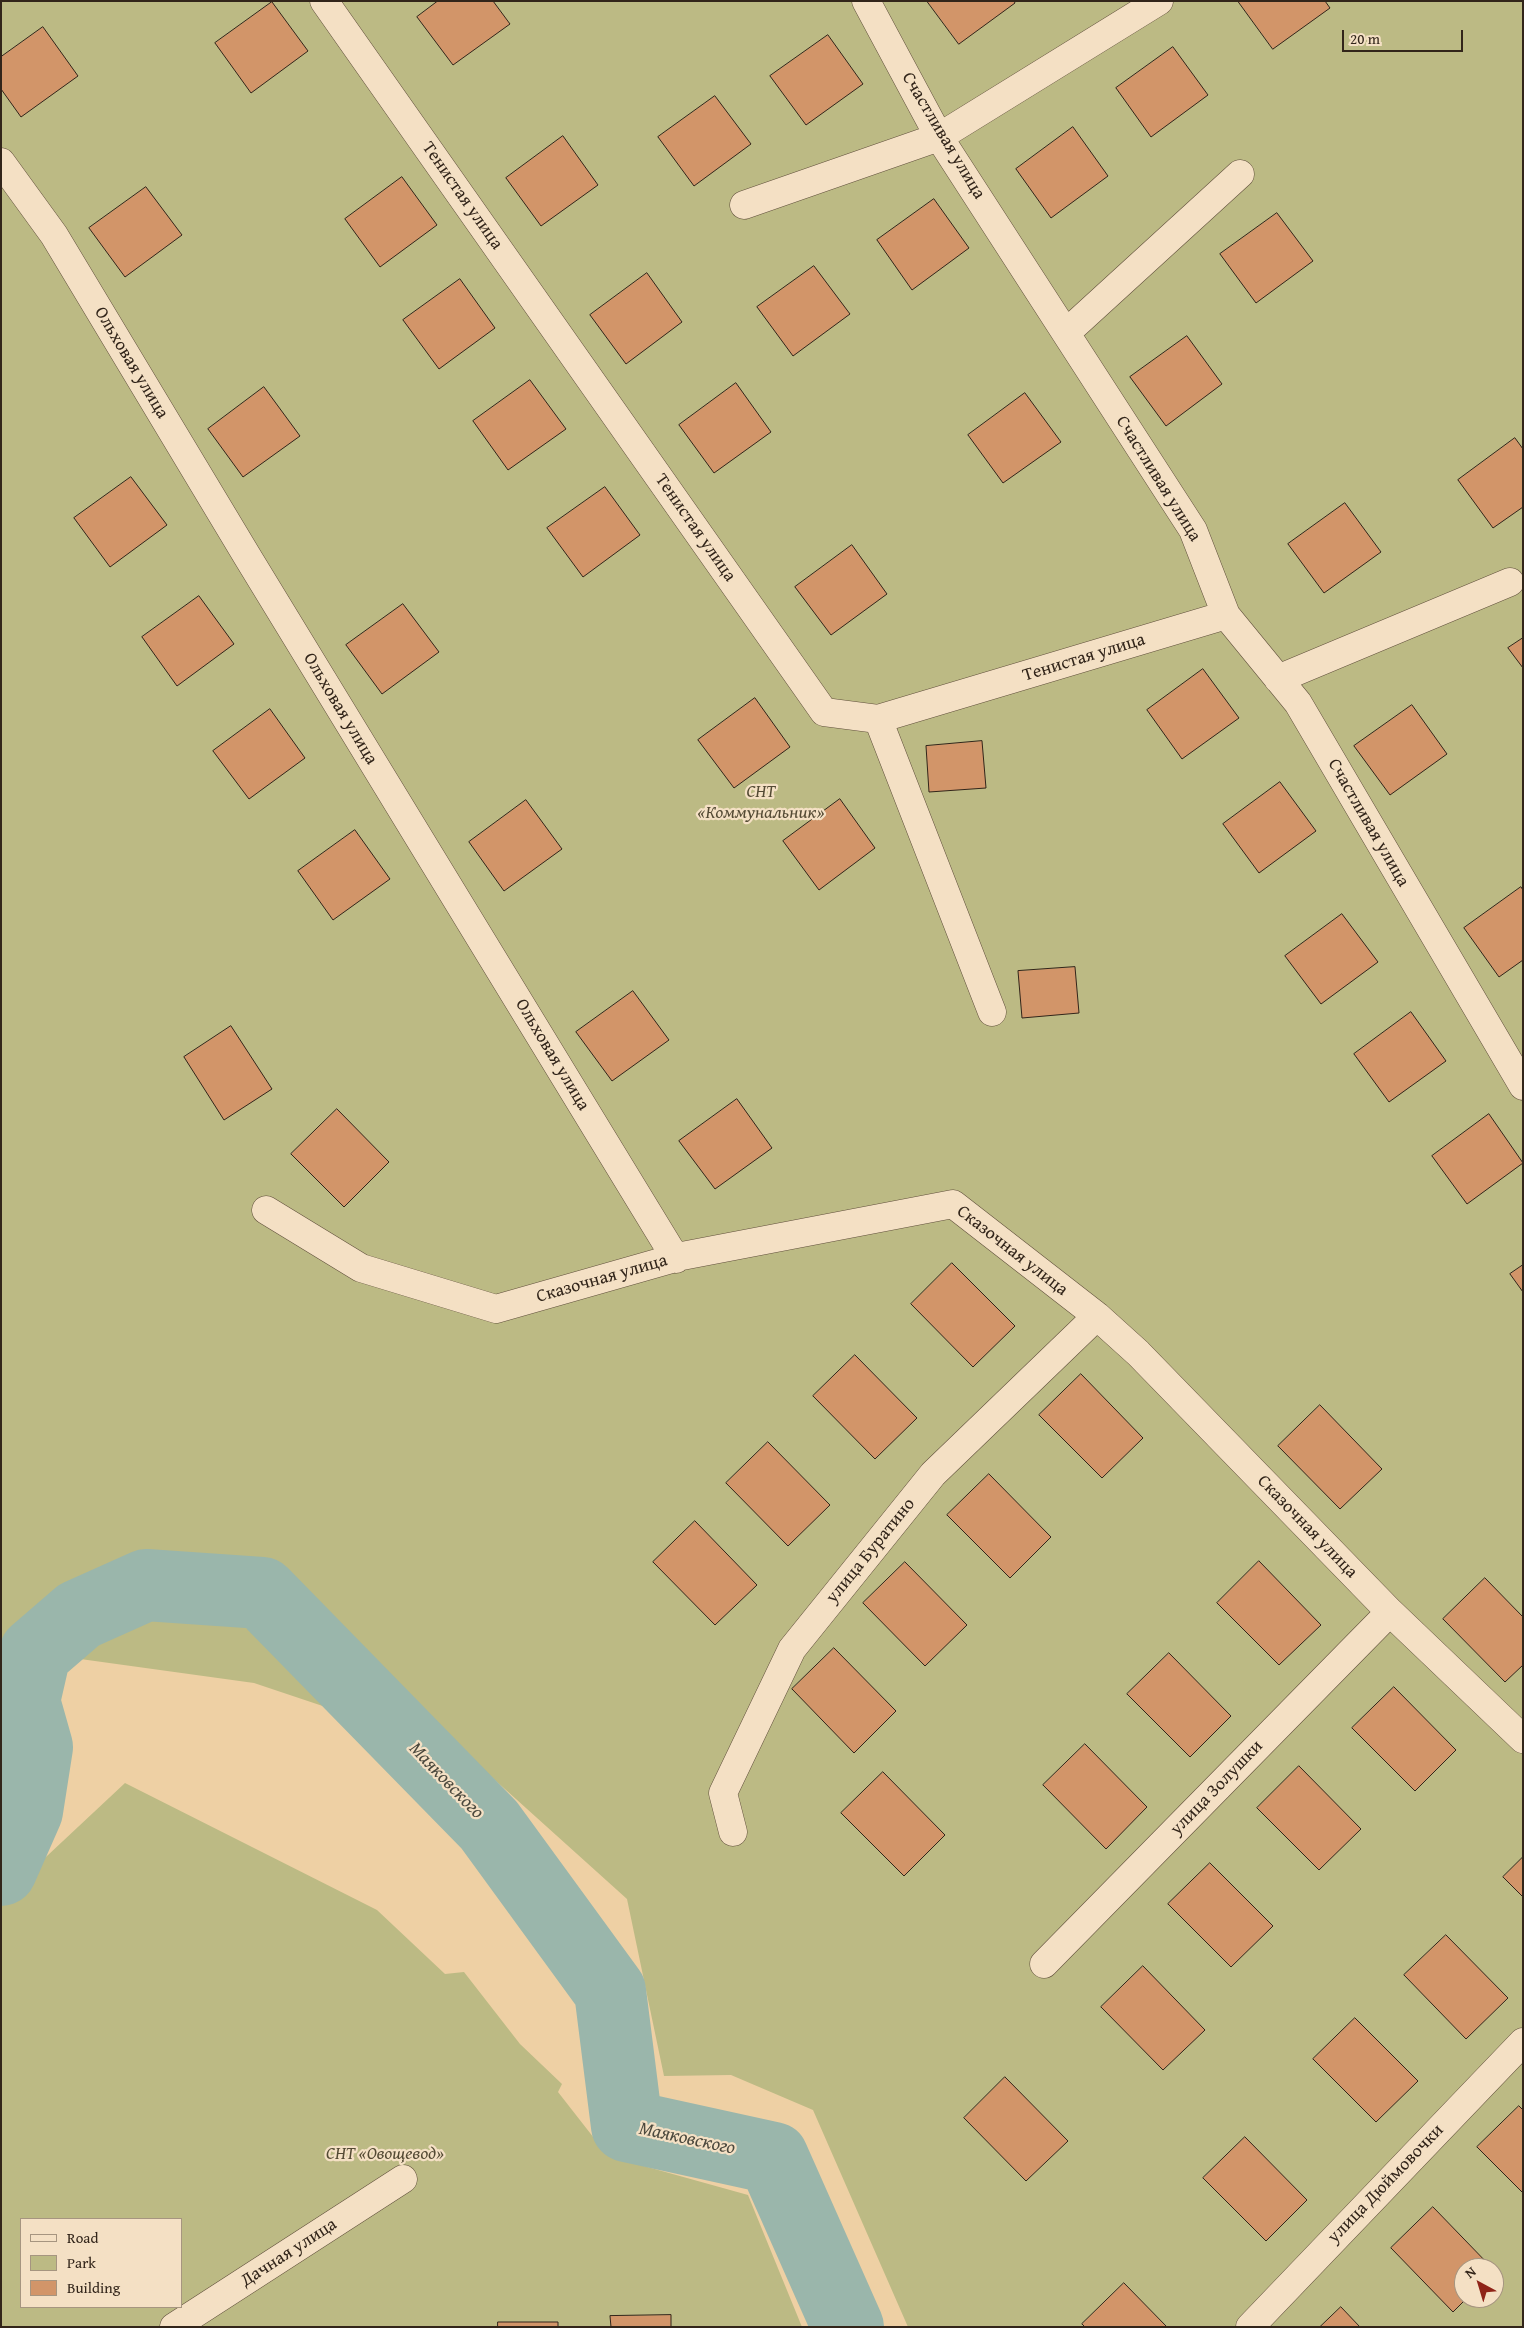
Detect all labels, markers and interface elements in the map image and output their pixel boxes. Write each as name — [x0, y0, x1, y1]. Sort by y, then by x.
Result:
scale bar — [1344, 20, 1465, 52]
text: 20 m — [1350, 28, 1380, 49]
street label: Счастливая улица — [897, 69, 989, 203]
street label: Тенистая улица — [417, 138, 507, 254]
street label: Ольховая улица — [89, 303, 173, 423]
street label: Счастливая улица — [1111, 412, 1205, 546]
street label: Тенистая улица — [650, 470, 740, 586]
street label: Тенистая улица — [1020, 629, 1148, 687]
street label: Ольховая улица — [298, 649, 382, 769]
street label: Счастливая улица — [1323, 755, 1413, 891]
park label: СНТ «Коммунальник» — [698, 781, 824, 824]
street label: Ольховая улица — [510, 995, 594, 1115]
street label: Сказочная улица — [952, 1201, 1072, 1301]
street label: Сказочная улица — [534, 1250, 670, 1308]
street label: Сказочная улица — [1252, 1471, 1362, 1583]
street label: улица Буратино — [822, 1494, 920, 1608]
street label: улица Золушки — [1166, 1736, 1268, 1840]
water label: Маяковского — [404, 1738, 488, 1824]
water label: Маяковского — [637, 2118, 737, 2160]
street label: улица Дюймовочки — [1324, 2120, 1448, 2248]
park label: СНТ «Овощевод» — [326, 2143, 444, 2165]
street label: Дачная улица — [237, 2214, 341, 2292]
legend — [20, 2218, 182, 2308]
text: Road — [67, 2227, 98, 2248]
text: Park — [67, 2252, 96, 2273]
north arrow — [1454, 2258, 1504, 2308]
text: N — [1460, 2261, 1480, 2283]
text: Building — [67, 2277, 120, 2298]

